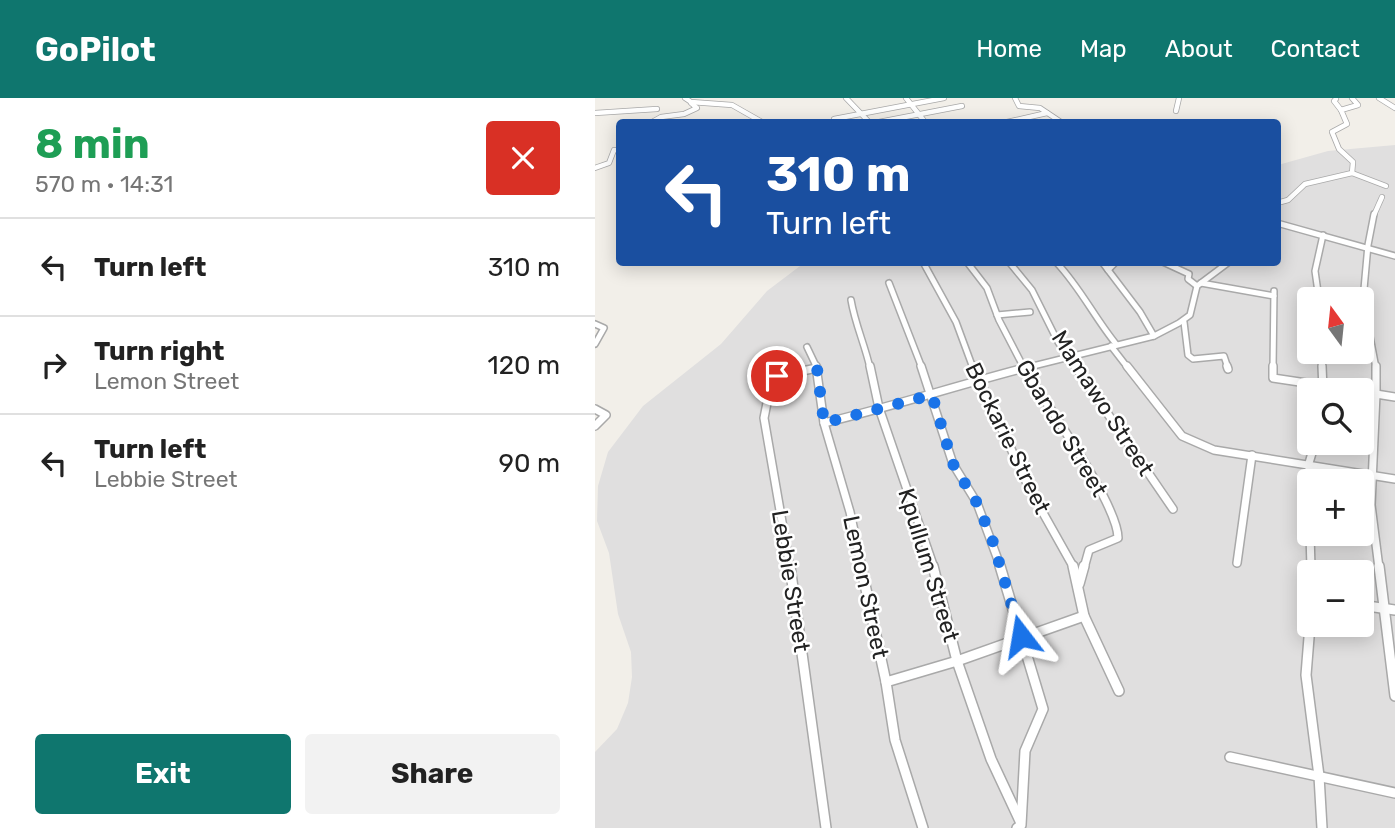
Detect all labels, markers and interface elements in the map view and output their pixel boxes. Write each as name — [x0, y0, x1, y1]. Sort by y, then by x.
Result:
text: GoPilot — [35, 30, 156, 69]
text: Home — [976, 35, 1042, 63]
text: Map — [1080, 35, 1127, 63]
text: About — [1165, 35, 1233, 63]
text: Contact — [1271, 35, 1360, 63]
text: 8 min — [35, 119, 150, 169]
button: close — [486, 121, 560, 195]
text: 310 m — [766, 145, 911, 203]
icon: left — [651, 147, 742, 238]
text: 570 m · 14:31 — [35, 170, 173, 198]
text: Turn left — [766, 204, 891, 242]
icon: left — [35, 248, 73, 286]
text: Turn left — [94, 252, 206, 283]
text: 310 m — [488, 252, 560, 283]
north arrow — [1297, 287, 1374, 364]
map controls — [1297, 287, 1374, 637]
street label: Mamawo Street — [1046, 325, 1160, 481]
text: Turn right — [94, 336, 224, 367]
icon: right — [35, 346, 73, 384]
pin — [747, 346, 807, 406]
text: 120 m — [488, 350, 560, 381]
street label: Gbando Street — [1010, 354, 1114, 502]
icon: arrive — [758, 357, 796, 395]
street label: Bockarie Street — [959, 358, 1057, 518]
text: Lemon Street — [94, 367, 239, 395]
button: search — [1297, 378, 1374, 455]
text: Turn left — [94, 434, 206, 465]
icon: left — [35, 444, 73, 482]
text: 90 m — [499, 448, 560, 479]
text: Lebbie Street — [94, 465, 238, 493]
button: + — [1297, 469, 1374, 546]
street label: Kpullum Street — [892, 485, 966, 645]
street label: Lebbie Street — [766, 508, 816, 654]
street label: Lemon Street — [837, 513, 895, 661]
button: − — [1297, 560, 1374, 637]
position arrow — [984, 599, 1058, 673]
button: Exit — [35, 734, 291, 814]
button: Share — [305, 734, 560, 814]

